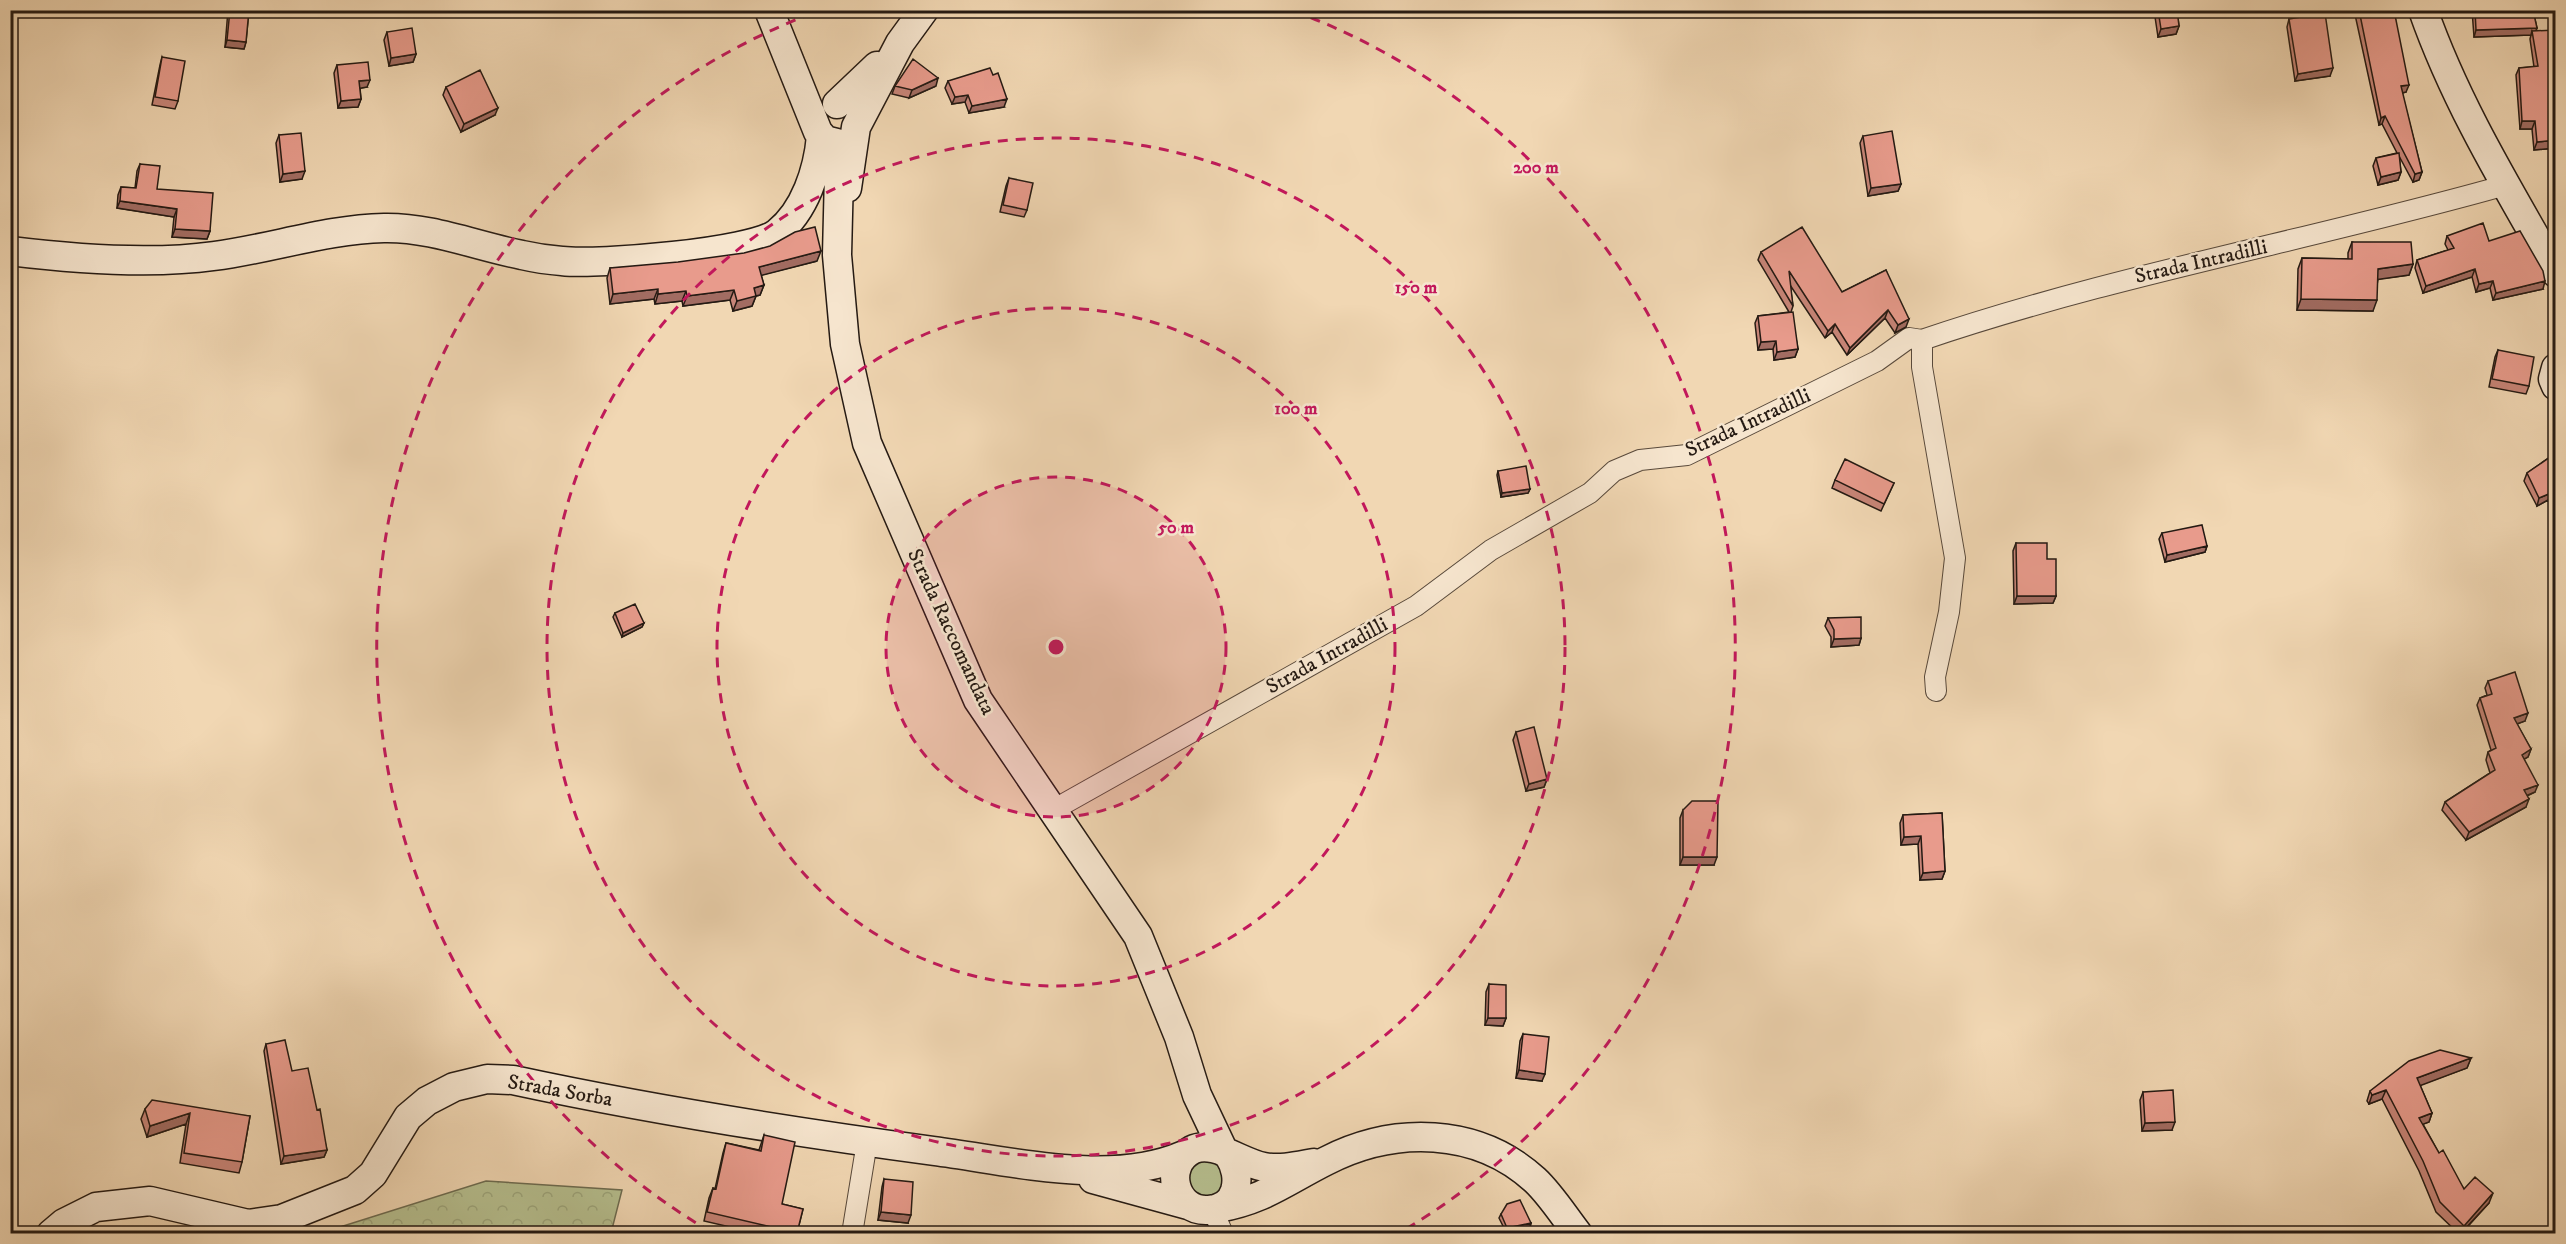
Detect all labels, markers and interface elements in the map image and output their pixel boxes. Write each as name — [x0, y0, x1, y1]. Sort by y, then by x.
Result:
text: 200 m — [1513, 157, 1559, 179]
street label: Strada Intradilli — [2132, 234, 2270, 290]
text: 150 m — [1395, 277, 1438, 299]
street label: Strada Intradilli — [1681, 383, 1815, 463]
text: 100 m — [1274, 398, 1318, 420]
text: 50 m — [1157, 517, 1194, 539]
street label: Strada Raccomandata — [901, 545, 1001, 719]
street label: Strada Intradilli — [1262, 612, 1392, 700]
centre of rings — [1046, 637, 1066, 657]
street label: Strada Sorba — [505, 1069, 615, 1113]

